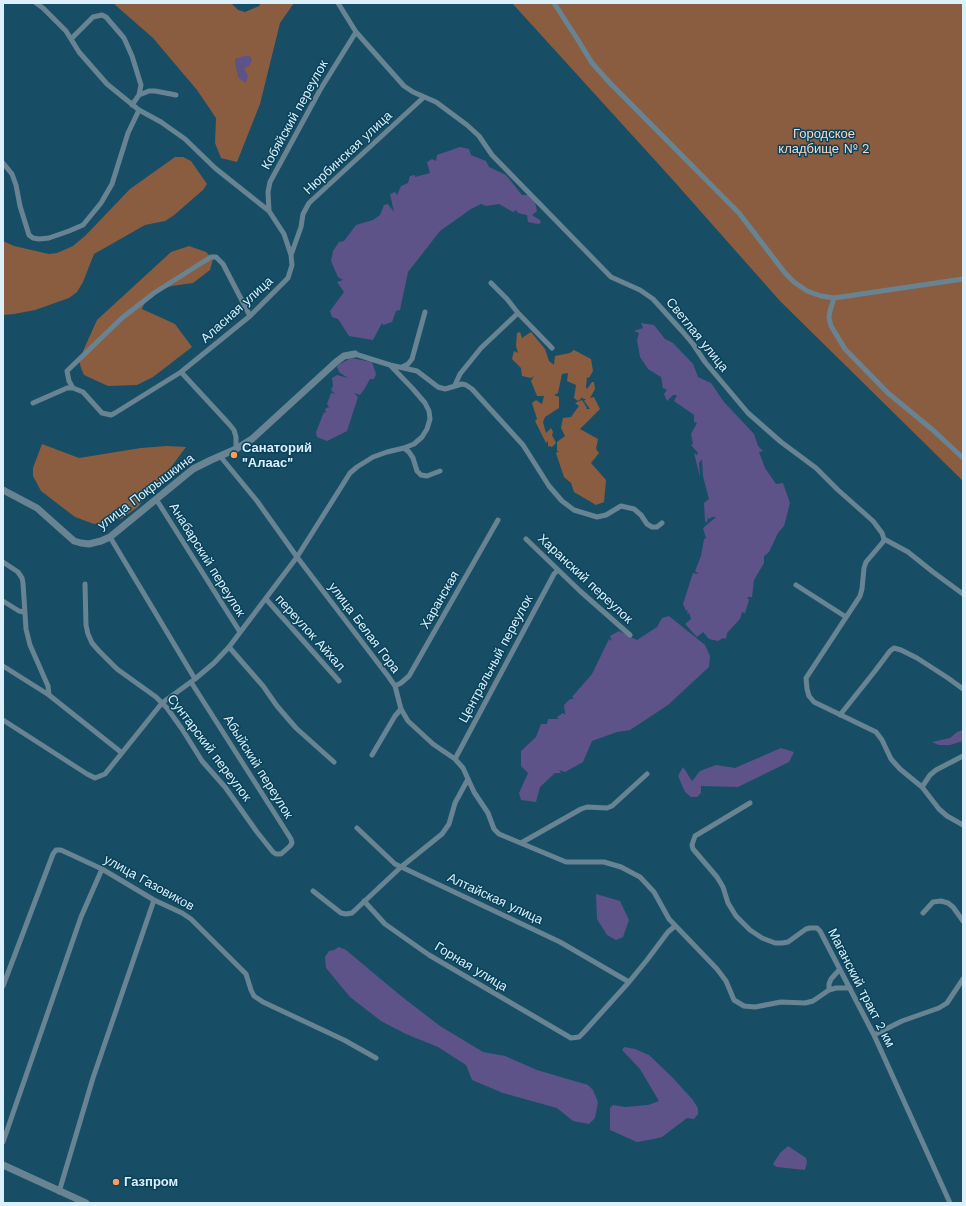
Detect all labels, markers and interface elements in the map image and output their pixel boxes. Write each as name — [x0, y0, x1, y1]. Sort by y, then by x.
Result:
street label: Кобяйский переулок — [258, 57, 332, 173]
street label: Нюрбинская улица — [301, 108, 395, 198]
park label: Городское кладбище № 2 — [778, 126, 870, 157]
street label: Аласная улица — [198, 274, 276, 346]
street label: Светлая улица — [662, 295, 732, 375]
place label: Санаторий "Алаас" — [242, 440, 312, 471]
marker: Санаторий "Алаас" — [229, 450, 239, 460]
street label: улица Покрышкина — [95, 451, 197, 533]
street label: Анабарский переулок — [166, 500, 248, 620]
street label: Харанский переулок — [534, 531, 636, 627]
street label: Харанская — [417, 568, 463, 632]
street label: улица Белая Гора — [325, 580, 403, 676]
street label: переулок Айхал — [272, 592, 348, 674]
street label: Центральный переулок — [456, 592, 536, 726]
street label: Сунтарский переулок — [164, 691, 254, 805]
street label: Абыйский переулок — [220, 712, 296, 822]
street label: улица Газовиков — [101, 852, 197, 914]
street label: Алтайская улица — [445, 870, 545, 928]
street label: Маганский тракт 2 км — [824, 926, 898, 1050]
street label: Горная улица — [432, 939, 510, 995]
place label: Газпром — [124, 1174, 178, 1190]
marker: Газпром — [111, 1177, 121, 1187]

